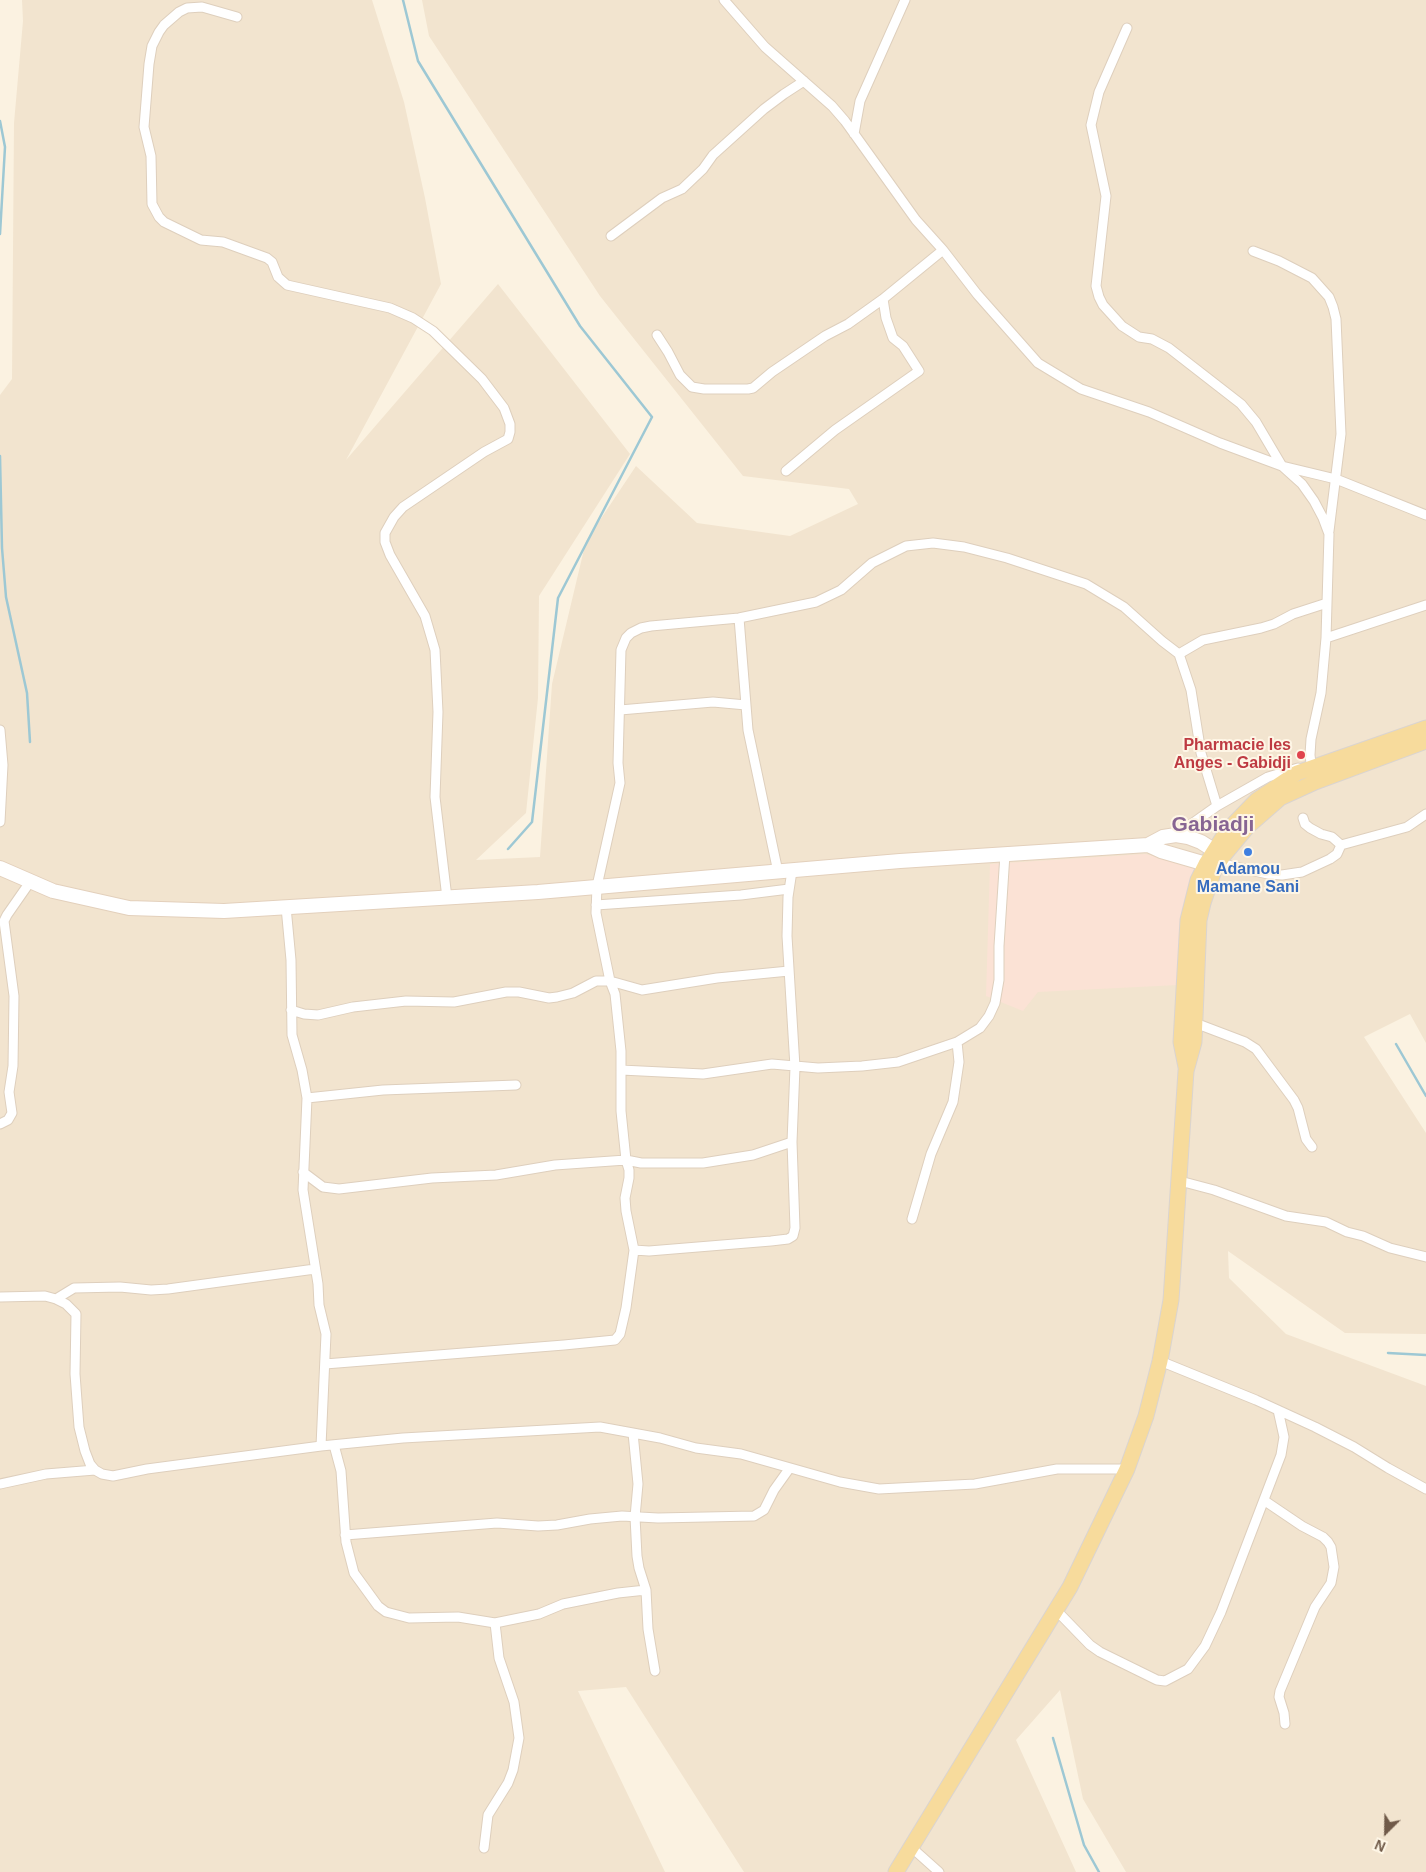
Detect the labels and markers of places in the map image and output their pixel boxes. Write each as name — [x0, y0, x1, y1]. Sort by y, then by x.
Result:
place label: Pharmacie les Anges - Gabidji — [1174, 736, 1291, 774]
marker: Pharmacie les Anges - Gabidji — [1295, 749, 1307, 761]
marker: Adamou Mamane Sani — [1242, 846, 1254, 858]
place label: Adamou Mamane Sani — [1197, 860, 1299, 898]

